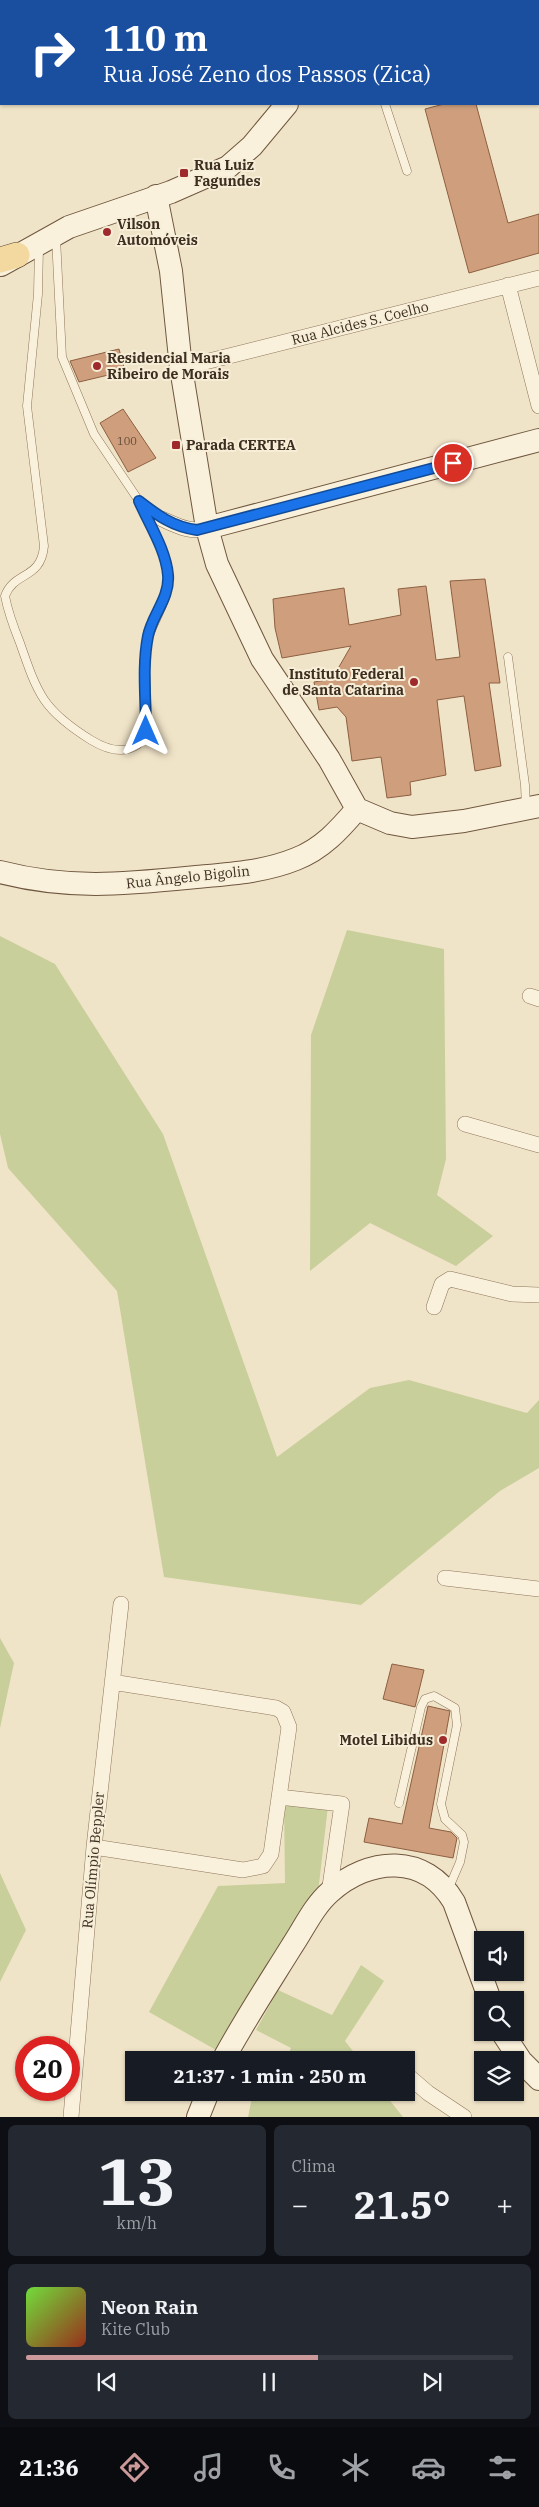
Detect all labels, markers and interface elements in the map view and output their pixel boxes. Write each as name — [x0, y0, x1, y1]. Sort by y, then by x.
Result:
text: 110 m — [103, 15, 208, 61]
icon: right — [20, 20, 85, 85]
text: Rua José Zeno dos Passos (Zica) — [103, 59, 431, 88]
place label: Rua Luiz Fagundes — [194, 156, 261, 190]
marker: Rua Luiz Fagundes — [178, 167, 190, 179]
place label: Vilson Automóveis — [117, 215, 198, 249]
marker: Vilson Automóveis — [101, 226, 113, 238]
street label: Rua Alcides S. Coelho — [289, 297, 431, 349]
place label: Residencial Maria Ribeiro de Morais — [107, 349, 231, 383]
marker: Residencial Maria Ribeiro de Morais — [91, 360, 103, 372]
house number: 100 — [117, 434, 137, 448]
place label: Parada CERTEA — [186, 436, 296, 454]
marker: Parada CERTEA — [170, 439, 182, 451]
pin — [432, 442, 474, 484]
icon: arrive — [439, 449, 467, 477]
place label: Instituto Federal de Santa Catarina — [282, 665, 404, 699]
marker: Instituto Federal de Santa Catarina — [408, 676, 420, 688]
position arrow — [119, 704, 171, 756]
street label: Rua Ângelo Bigolin — [125, 862, 251, 892]
place label: Motel Libidus — [340, 1731, 433, 1749]
marker: Motel Libidus — [437, 1734, 449, 1746]
street label: Rua Olímpio Beppler — [78, 1790, 108, 1929]
map controls — [474, 1931, 524, 2101]
button: sound — [474, 1931, 524, 1981]
button: search — [474, 1991, 524, 2041]
speed limit sign: 20 — [15, 2036, 80, 2101]
button: layers — [474, 2051, 524, 2101]
text: 21:37 · 1 min · 250 m — [174, 2064, 366, 2088]
text: 13 — [98, 2138, 176, 2223]
text: Clima — [292, 2156, 336, 2176]
text: 21.5° — [354, 2180, 451, 2229]
text: − — [292, 2186, 308, 2223]
text: + — [496, 2186, 513, 2223]
text: km/h — [117, 2213, 157, 2233]
text: Neon Rain — [101, 2295, 198, 2319]
text: Kite Club — [101, 2319, 170, 2339]
icon: previous — [93, 2368, 121, 2396]
icon: pause — [255, 2368, 283, 2396]
icon: next — [418, 2368, 446, 2396]
icon: directions — [117, 2450, 152, 2485]
icon: music — [191, 2450, 226, 2485]
icon: phone — [264, 2450, 299, 2485]
icon: climate — [338, 2450, 373, 2485]
icon: car — [411, 2450, 446, 2485]
icon: filters — [485, 2450, 520, 2485]
text: 21:36 — [19, 2453, 79, 2482]

